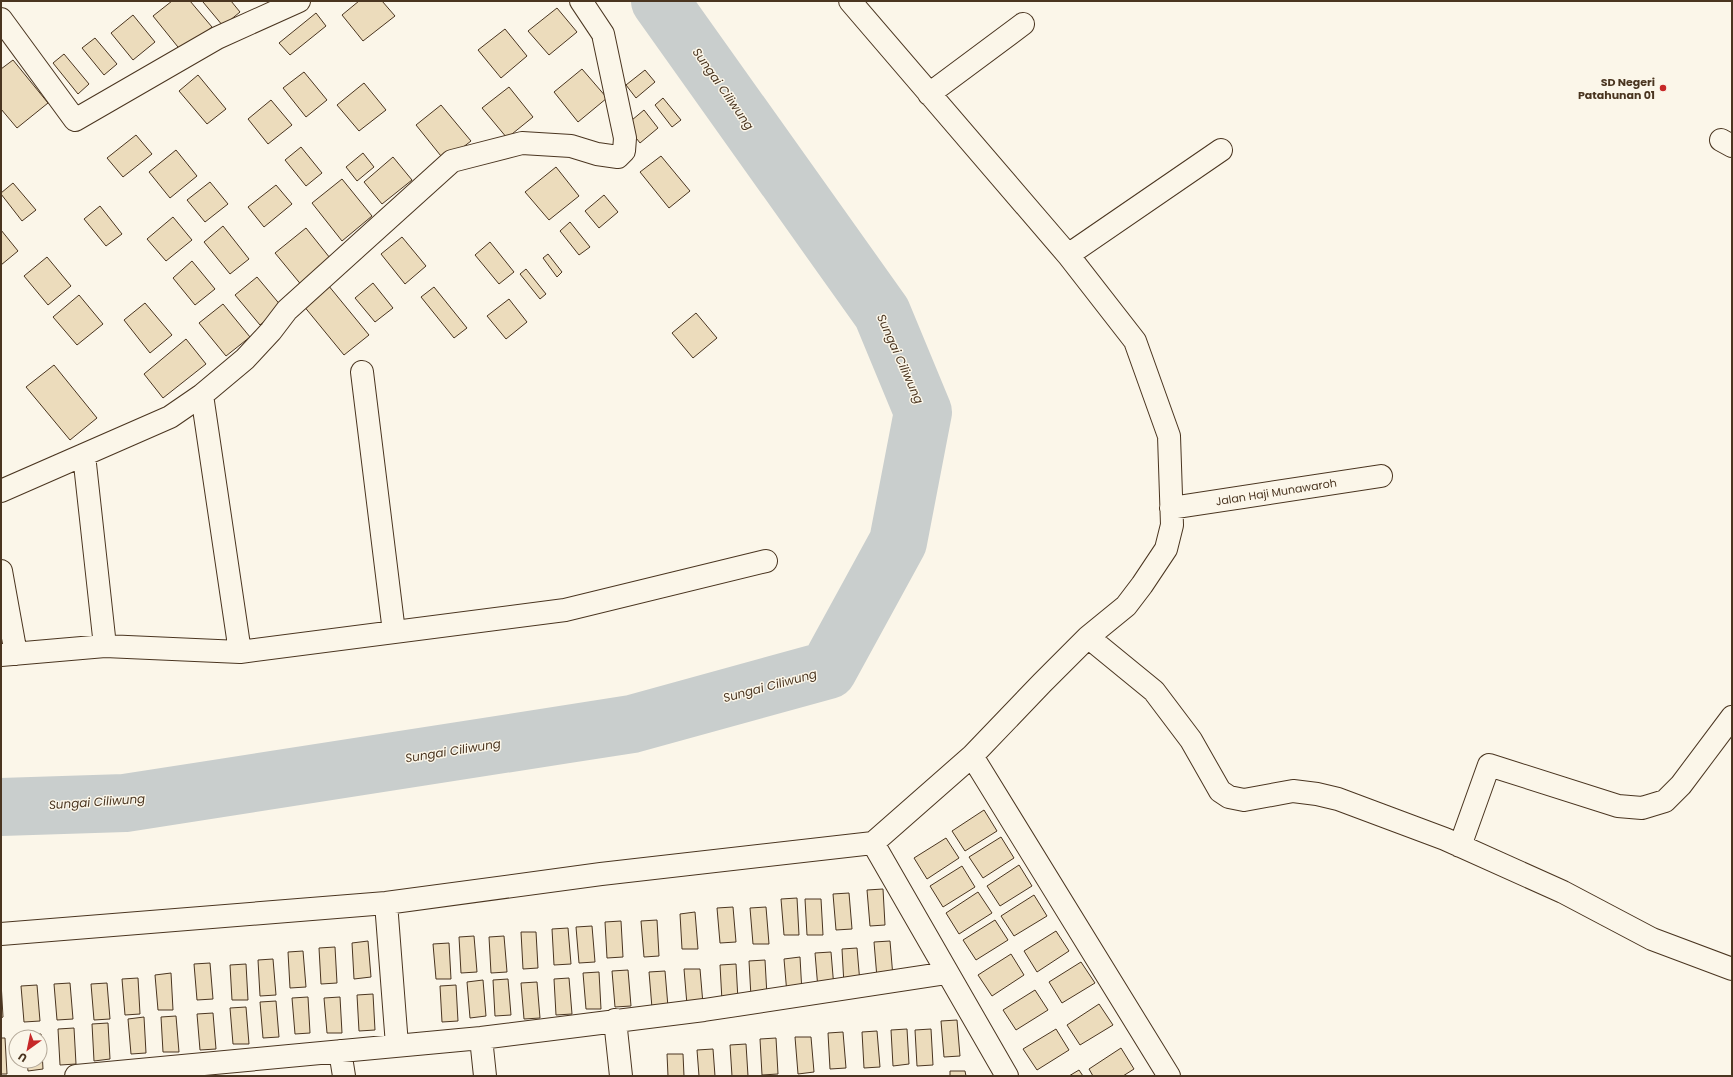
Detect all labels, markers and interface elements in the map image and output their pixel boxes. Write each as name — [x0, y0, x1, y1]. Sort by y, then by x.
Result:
water label: Sungai Ciliwung — [689, 44, 758, 133]
place label: SD Negeri Patahunan 01 — [1578, 74, 1655, 103]
marker: SD Negeri Patahunan 01 — [1658, 83, 1668, 93]
water label: Sungai Ciliwung — [873, 311, 928, 406]
street label: Jalan Haji Munawaroh — [1214, 475, 1338, 509]
water label: Sungai Ciliwung — [721, 665, 819, 706]
water label: Sungai Ciliwung — [404, 735, 502, 766]
water label: Sungai Ciliwung — [48, 790, 146, 813]
north arrow — [8, 1029, 48, 1069]
text: U — [15, 1048, 30, 1066]

